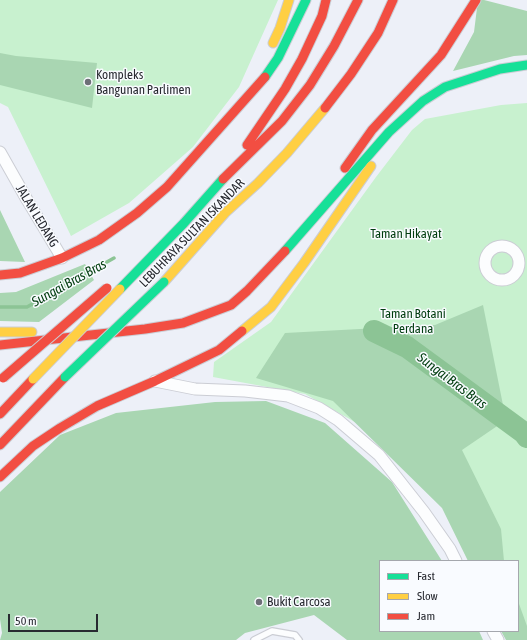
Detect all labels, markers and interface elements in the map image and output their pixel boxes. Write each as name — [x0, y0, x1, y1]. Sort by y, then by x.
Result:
place label: Kompleks Bangunan Parlimen — [96, 67, 191, 98]
marker: Kompleks Bangunan Parlimen — [83, 77, 93, 87]
street label: LEBUHRAYA SULTAN ISKANDAR — [136, 176, 248, 290]
street label: JALAN LEDANG — [12, 182, 62, 250]
park label: Taman Hikayat — [370, 226, 442, 242]
water label: Sungai Bras Bras — [29, 256, 109, 310]
park label: Taman Botani Perdana — [380, 306, 446, 337]
water label: Sungai Bras Bras — [414, 349, 490, 413]
legend — [379, 560, 519, 632]
text: Fast — [417, 569, 435, 583]
text: Slow — [417, 589, 438, 603]
place label: Bukit Carcosa — [267, 594, 331, 610]
marker: Bukit Carcosa — [254, 597, 264, 607]
scale bar — [10, 606, 100, 632]
text: Jam — [417, 609, 435, 623]
text: 50 m — [15, 614, 37, 628]

